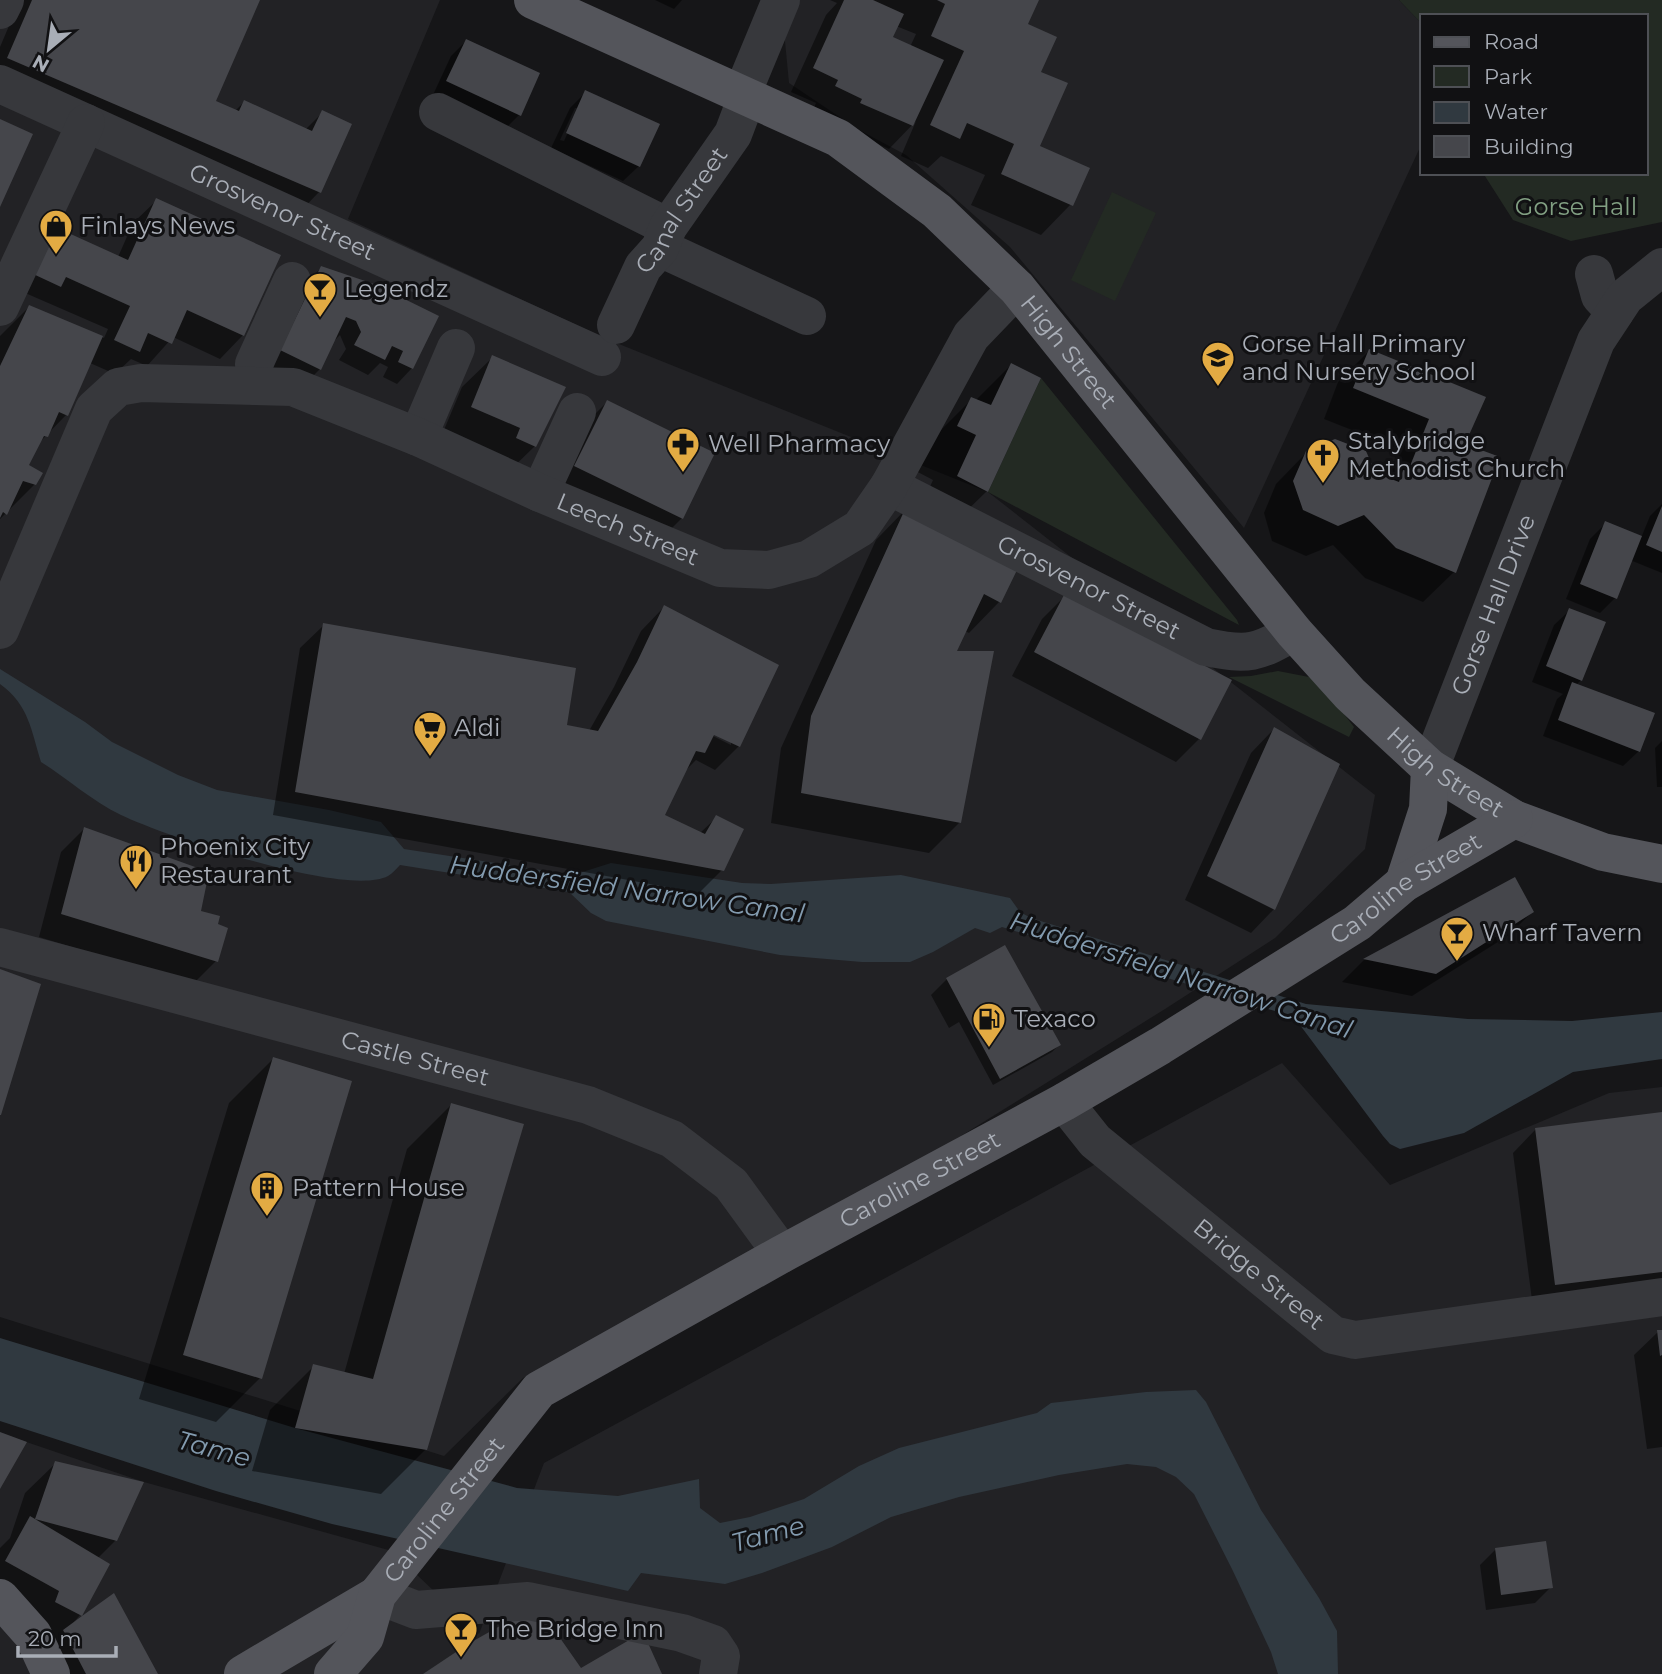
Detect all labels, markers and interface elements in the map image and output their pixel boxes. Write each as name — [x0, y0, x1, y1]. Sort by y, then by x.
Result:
north arrow — [14, 14, 84, 84]
legend — [1420, 14, 1648, 175]
text: Road — [1484, 29, 1539, 54]
text: N — [29, 50, 53, 77]
text: Park — [1484, 64, 1532, 89]
text: Water — [1484, 99, 1548, 124]
text: Building — [1484, 134, 1574, 159]
street label: Canal Street — [629, 141, 734, 280]
street label: Grosvenor Street — [185, 157, 380, 266]
park label: Gorse Hall — [1515, 192, 1637, 221]
shop icon: Finlays News — [37, 207, 75, 256]
place label: Finlays News — [80, 211, 235, 240]
bar icon: Legendz — [301, 270, 339, 319]
place label: Legendz — [344, 274, 448, 303]
street label: High Street — [1015, 289, 1124, 415]
place label: Gorse Hall Primary and Nursery School — [1242, 329, 1476, 386]
school or university icon: Gorse Hall Primary and Nursery School — [1199, 339, 1237, 388]
pharmacy icon: Well Pharmacy — [664, 425, 702, 474]
place label: Stalybridge Methodist Church — [1348, 426, 1565, 483]
place label: Well Pharmacy — [708, 429, 890, 458]
church icon: Stalybridge Methodist Church — [1304, 436, 1342, 485]
street label: Leech Street — [552, 487, 704, 572]
street label: Gorse Hall Drive — [1445, 510, 1541, 699]
street label: Grosvenor Street — [993, 528, 1186, 646]
supermarket icon: Aldi — [411, 709, 449, 758]
place label: Aldi — [454, 713, 500, 742]
street label: High Street — [1381, 720, 1510, 824]
street label: Caroline Street — [1324, 826, 1487, 950]
place label: Phoenix City Restaurant — [160, 832, 310, 889]
restaurant icon: Phoenix City Restaurant — [117, 842, 155, 891]
water label: Huddersfield Narrow Canal — [447, 848, 807, 930]
water label: Huddersfield Narrow Canal — [1006, 904, 1356, 1046]
bar icon: Wharf Tavern — [1438, 914, 1476, 963]
place label: Wharf Tavern — [1482, 918, 1642, 947]
fuel station icon: Texaco — [970, 1000, 1008, 1049]
place label: Texaco — [1014, 1004, 1096, 1033]
street label: Castle Street — [338, 1024, 493, 1092]
street label: Caroline Street — [834, 1124, 1005, 1234]
building icon: Pattern House — [248, 1169, 286, 1218]
place label: Pattern House — [292, 1173, 465, 1202]
street label: Bridge Street — [1188, 1212, 1330, 1336]
water label: Tame — [174, 1424, 254, 1474]
street label: Caroline Street — [377, 1431, 511, 1588]
water label: Tame — [728, 1509, 808, 1559]
bar icon: The Bridge Inn — [442, 1610, 480, 1659]
scale bar — [18, 1614, 116, 1658]
place label: The Bridge Inn — [486, 1614, 664, 1643]
text: 20 m — [28, 1626, 82, 1651]

